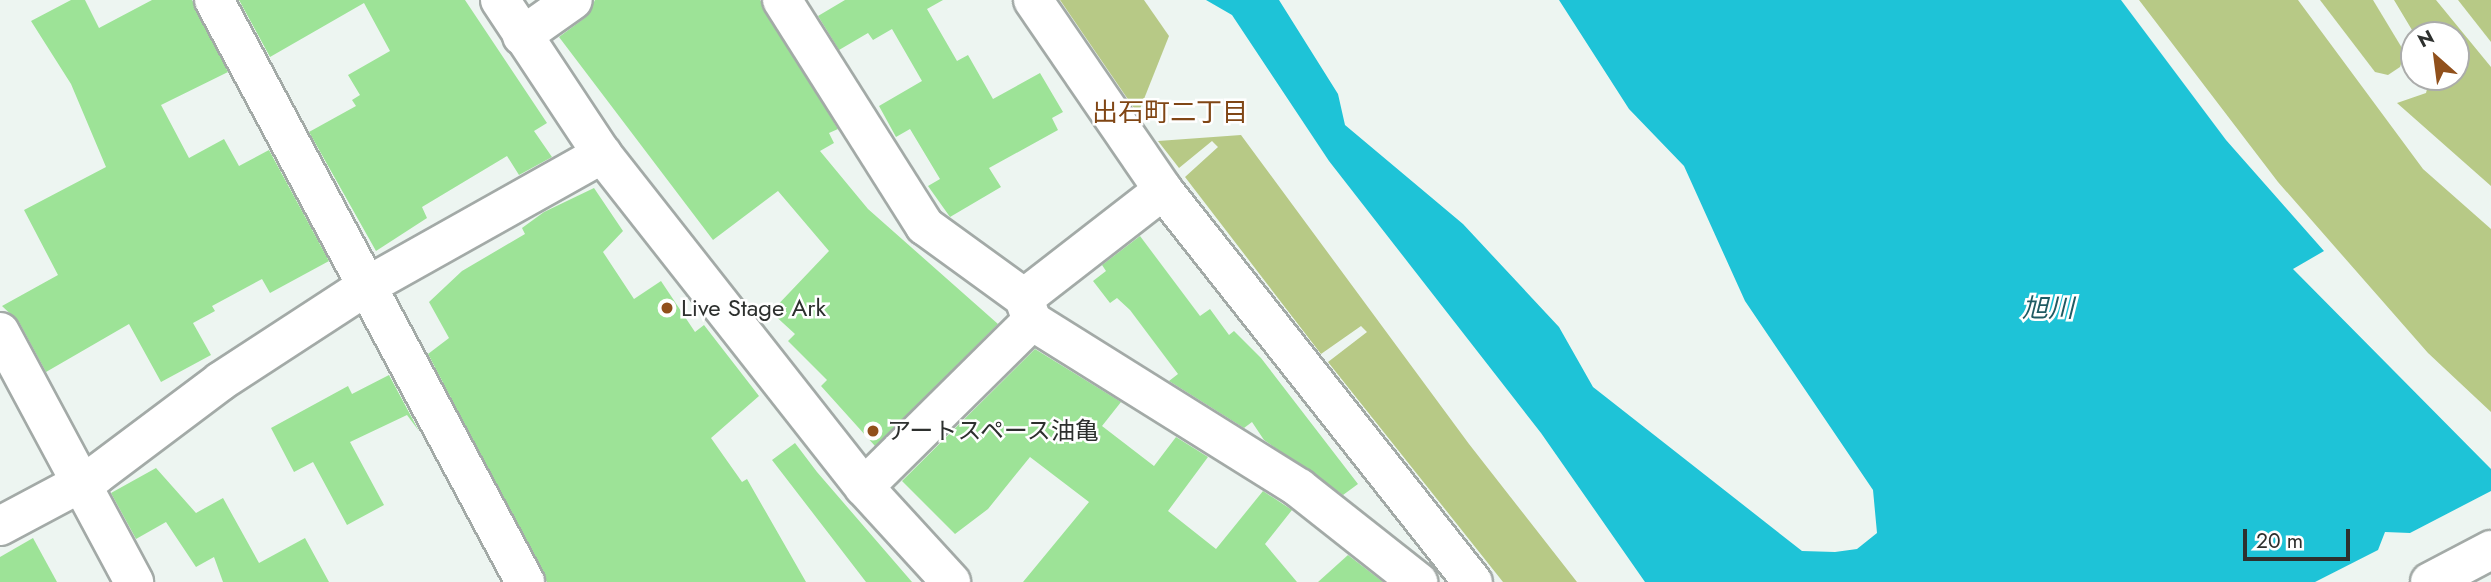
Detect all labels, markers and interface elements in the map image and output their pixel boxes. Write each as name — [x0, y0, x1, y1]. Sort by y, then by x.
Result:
north arrow — [2400, 21, 2470, 91]
text: N — [2413, 23, 2439, 54]
district label: 出石町二丁目 — [1092, 97, 1248, 129]
water label: 旭川 — [2022, 293, 2074, 325]
place label: Live Stage Ark — [681, 294, 826, 322]
marker: Live Stage Ark — [659, 300, 675, 316]
place label: アートスペース油亀 — [887, 417, 1102, 445]
marker: アートスペース油亀 — [865, 423, 881, 439]
scale bar — [2246, 516, 2353, 560]
text: 20 m — [2256, 526, 2303, 556]

